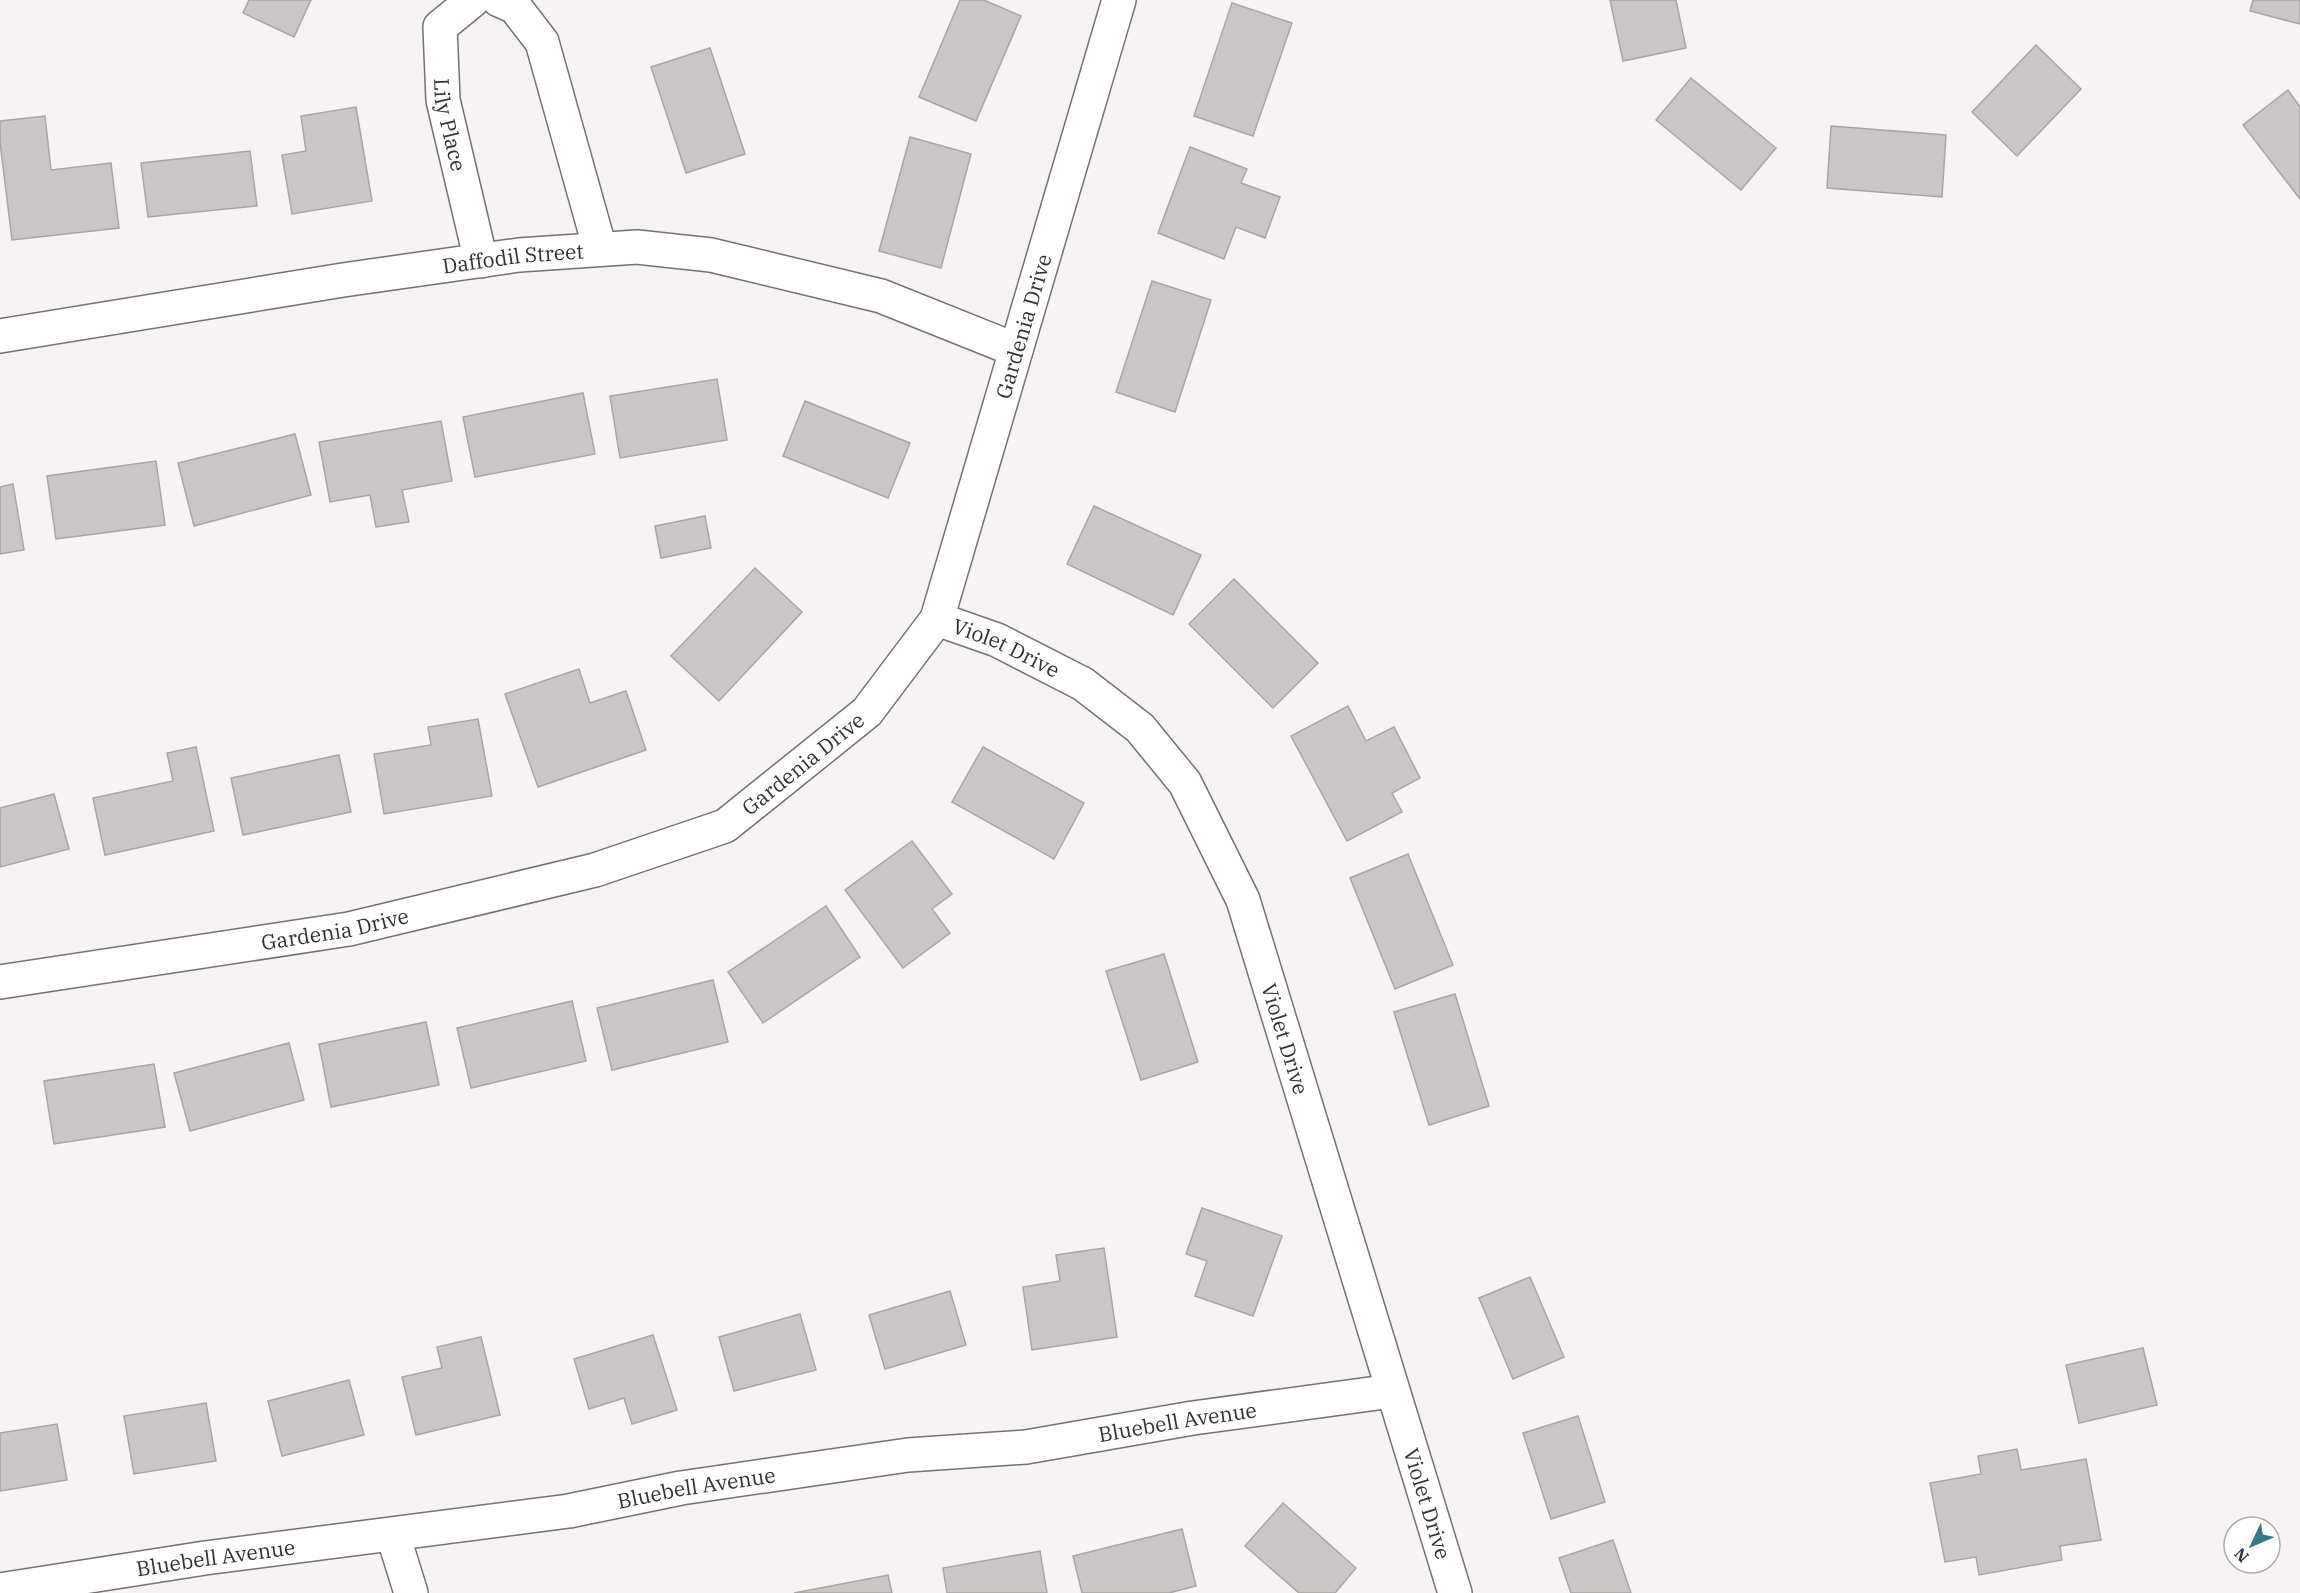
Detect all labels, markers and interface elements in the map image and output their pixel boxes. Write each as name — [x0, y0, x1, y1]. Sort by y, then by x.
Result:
street label: Lily Place — [428, 78, 473, 174]
street label: Daffodil Street — [440, 237, 585, 280]
street label: Gardenia Drive — [989, 250, 1058, 402]
street label: Violet Drive — [949, 612, 1065, 684]
street label: Gardenia Drive — [736, 706, 870, 821]
street label: Gardenia Drive — [259, 901, 411, 956]
street label: Violet Drive — [1255, 980, 1316, 1098]
street label: Bluebell Avenue — [1096, 1396, 1258, 1448]
street label: Violet Drive — [1397, 1445, 1458, 1563]
street label: Bluebell Avenue — [615, 1460, 777, 1515]
north arrow — [2222, 1515, 2282, 1575]
street label: Bluebell Avenue — [134, 1533, 297, 1583]
text: N — [2230, 1544, 2253, 1567]

